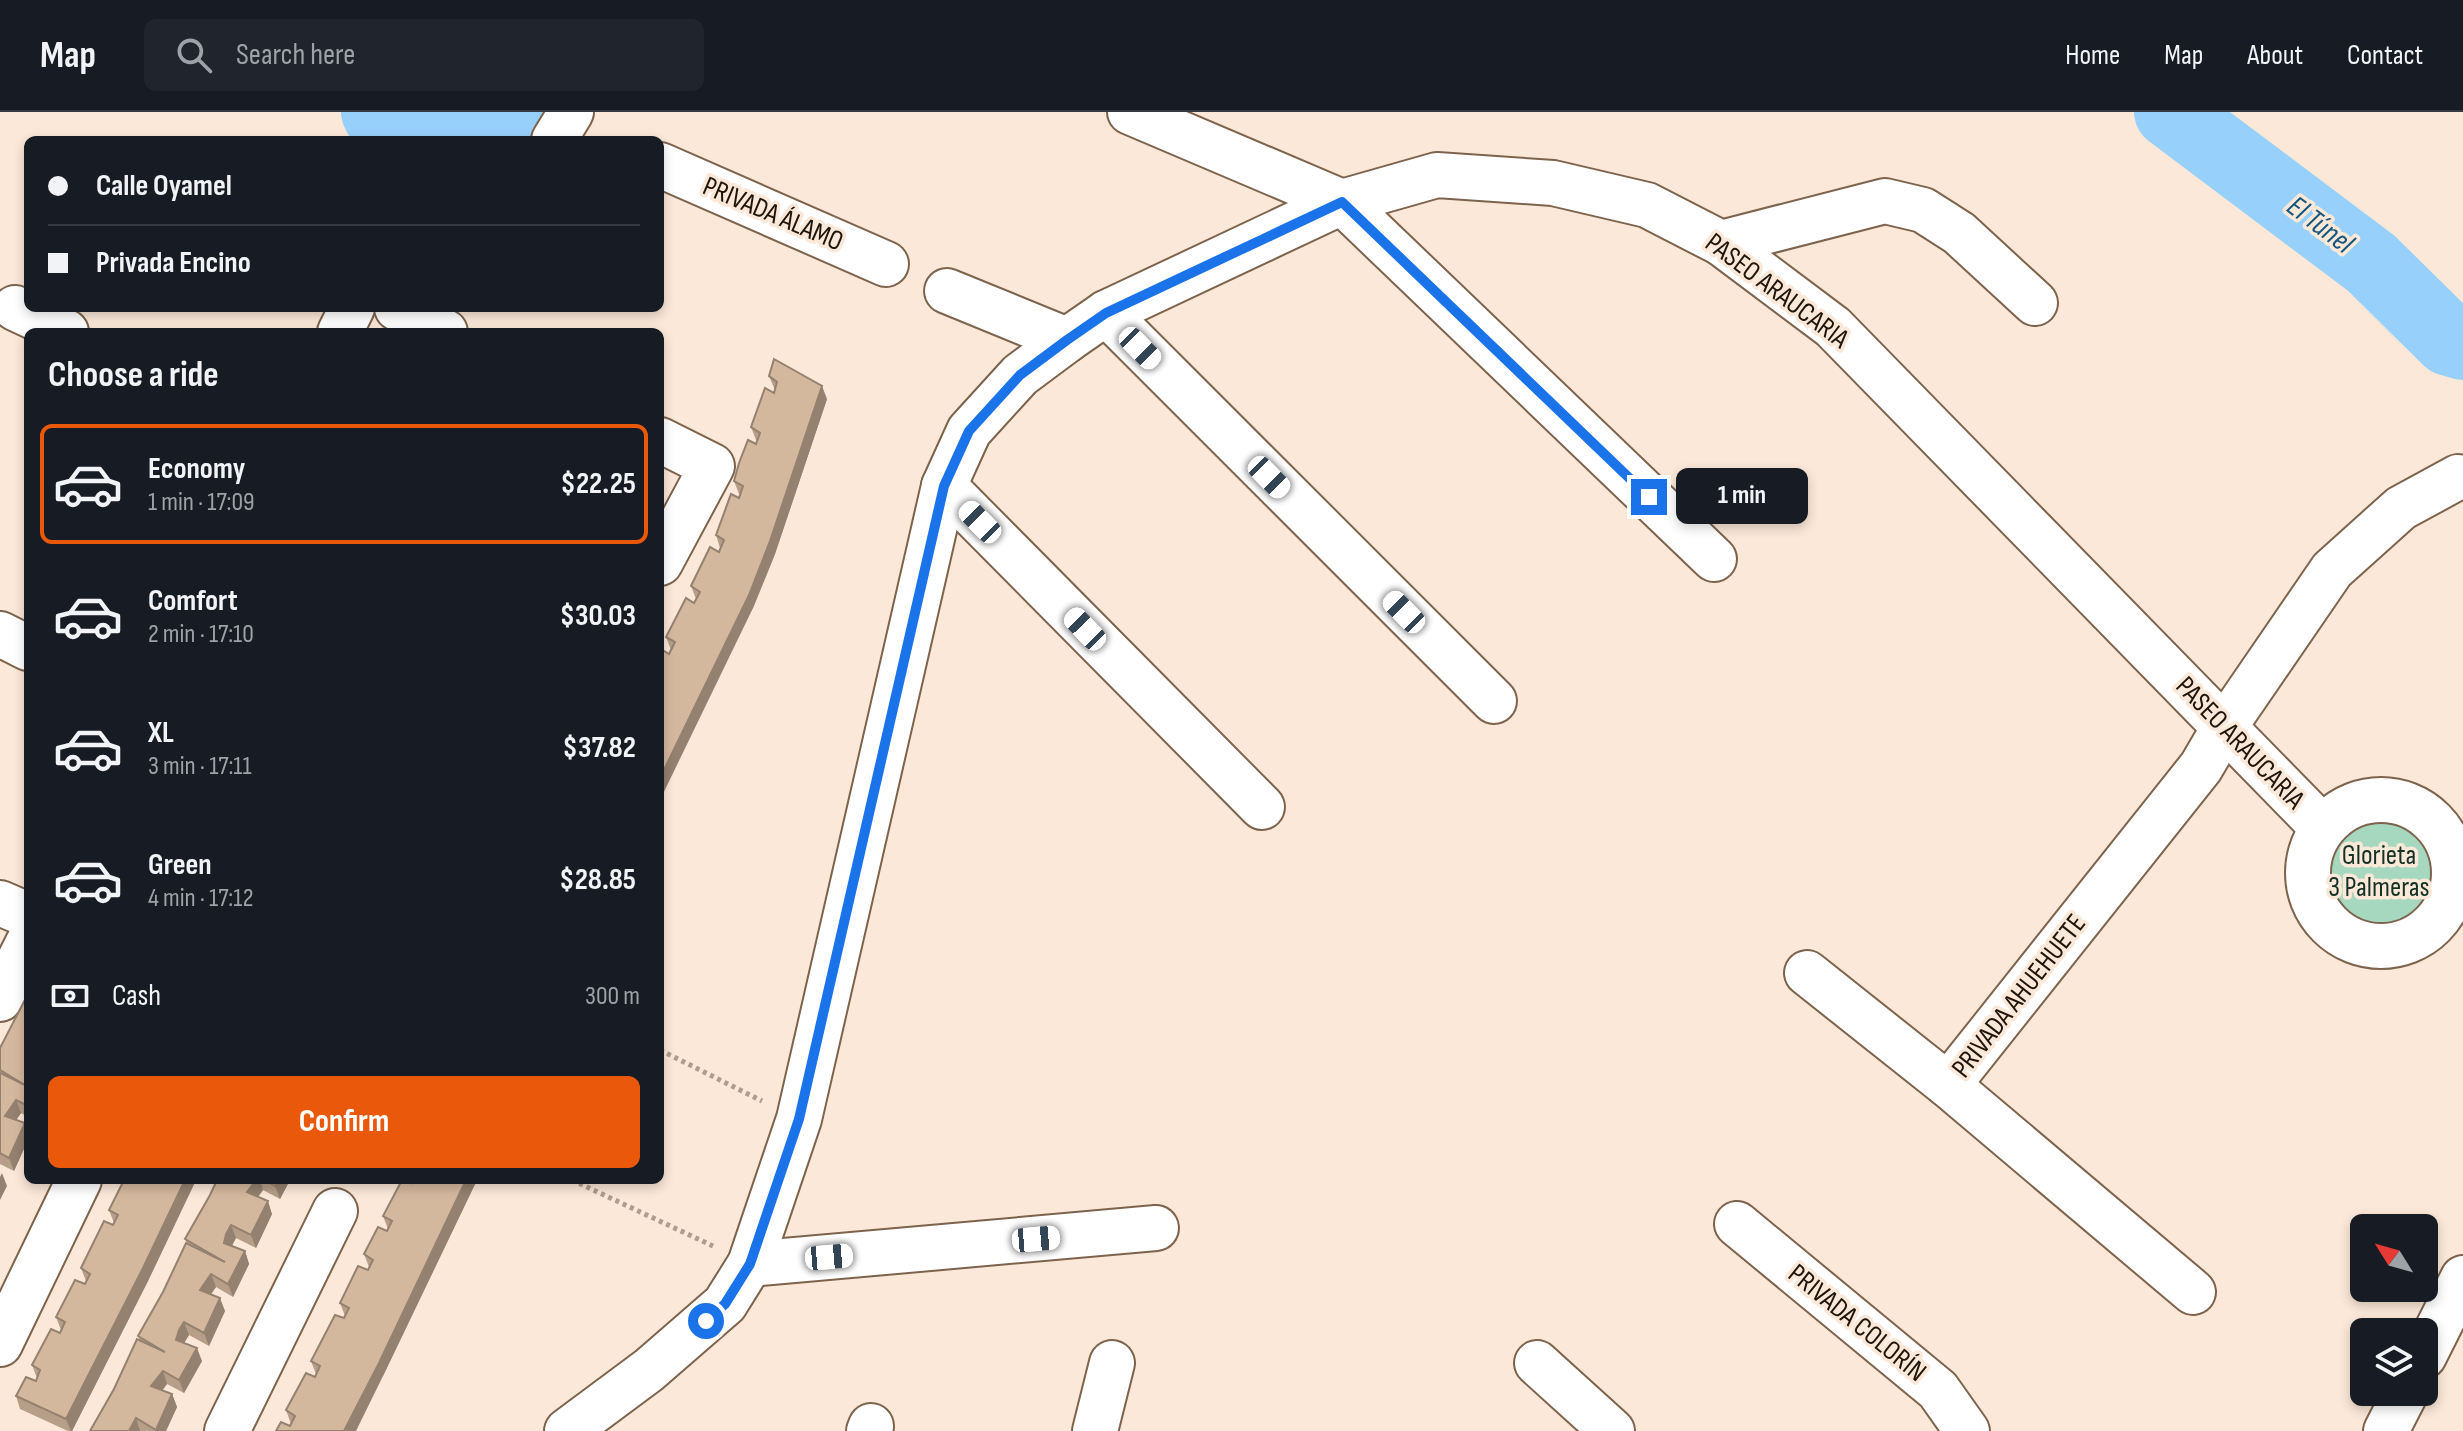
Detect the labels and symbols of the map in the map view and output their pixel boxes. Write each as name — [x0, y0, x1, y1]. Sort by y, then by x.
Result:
street label: PRIVADA ÁLAMO — [698, 170, 848, 258]
water label: El Túnel — [2280, 188, 2362, 263]
street label: PASEO ARAUCARIA — [1699, 226, 1856, 356]
car — [1115, 323, 1165, 373]
car — [1244, 452, 1294, 502]
callout: 1 min — [1677, 469, 1809, 525]
route end — [1631, 479, 1667, 515]
car — [955, 497, 1005, 547]
car — [1379, 587, 1429, 637]
car — [1060, 603, 1110, 655]
street label: PASEO ARAUCARIA — [2169, 670, 2312, 817]
park label: Glorieta 3 Palmeras — [2328, 839, 2430, 904]
street label: PRIVADA AHUEHUETE — [1945, 908, 2093, 1084]
north arrow — [2350, 1214, 2438, 1302]
car — [1011, 1225, 1061, 1253]
car — [804, 1243, 854, 1271]
street label: PRIVADA COLORÍN — [1781, 1257, 1933, 1389]
route start — [688, 1303, 724, 1339]

